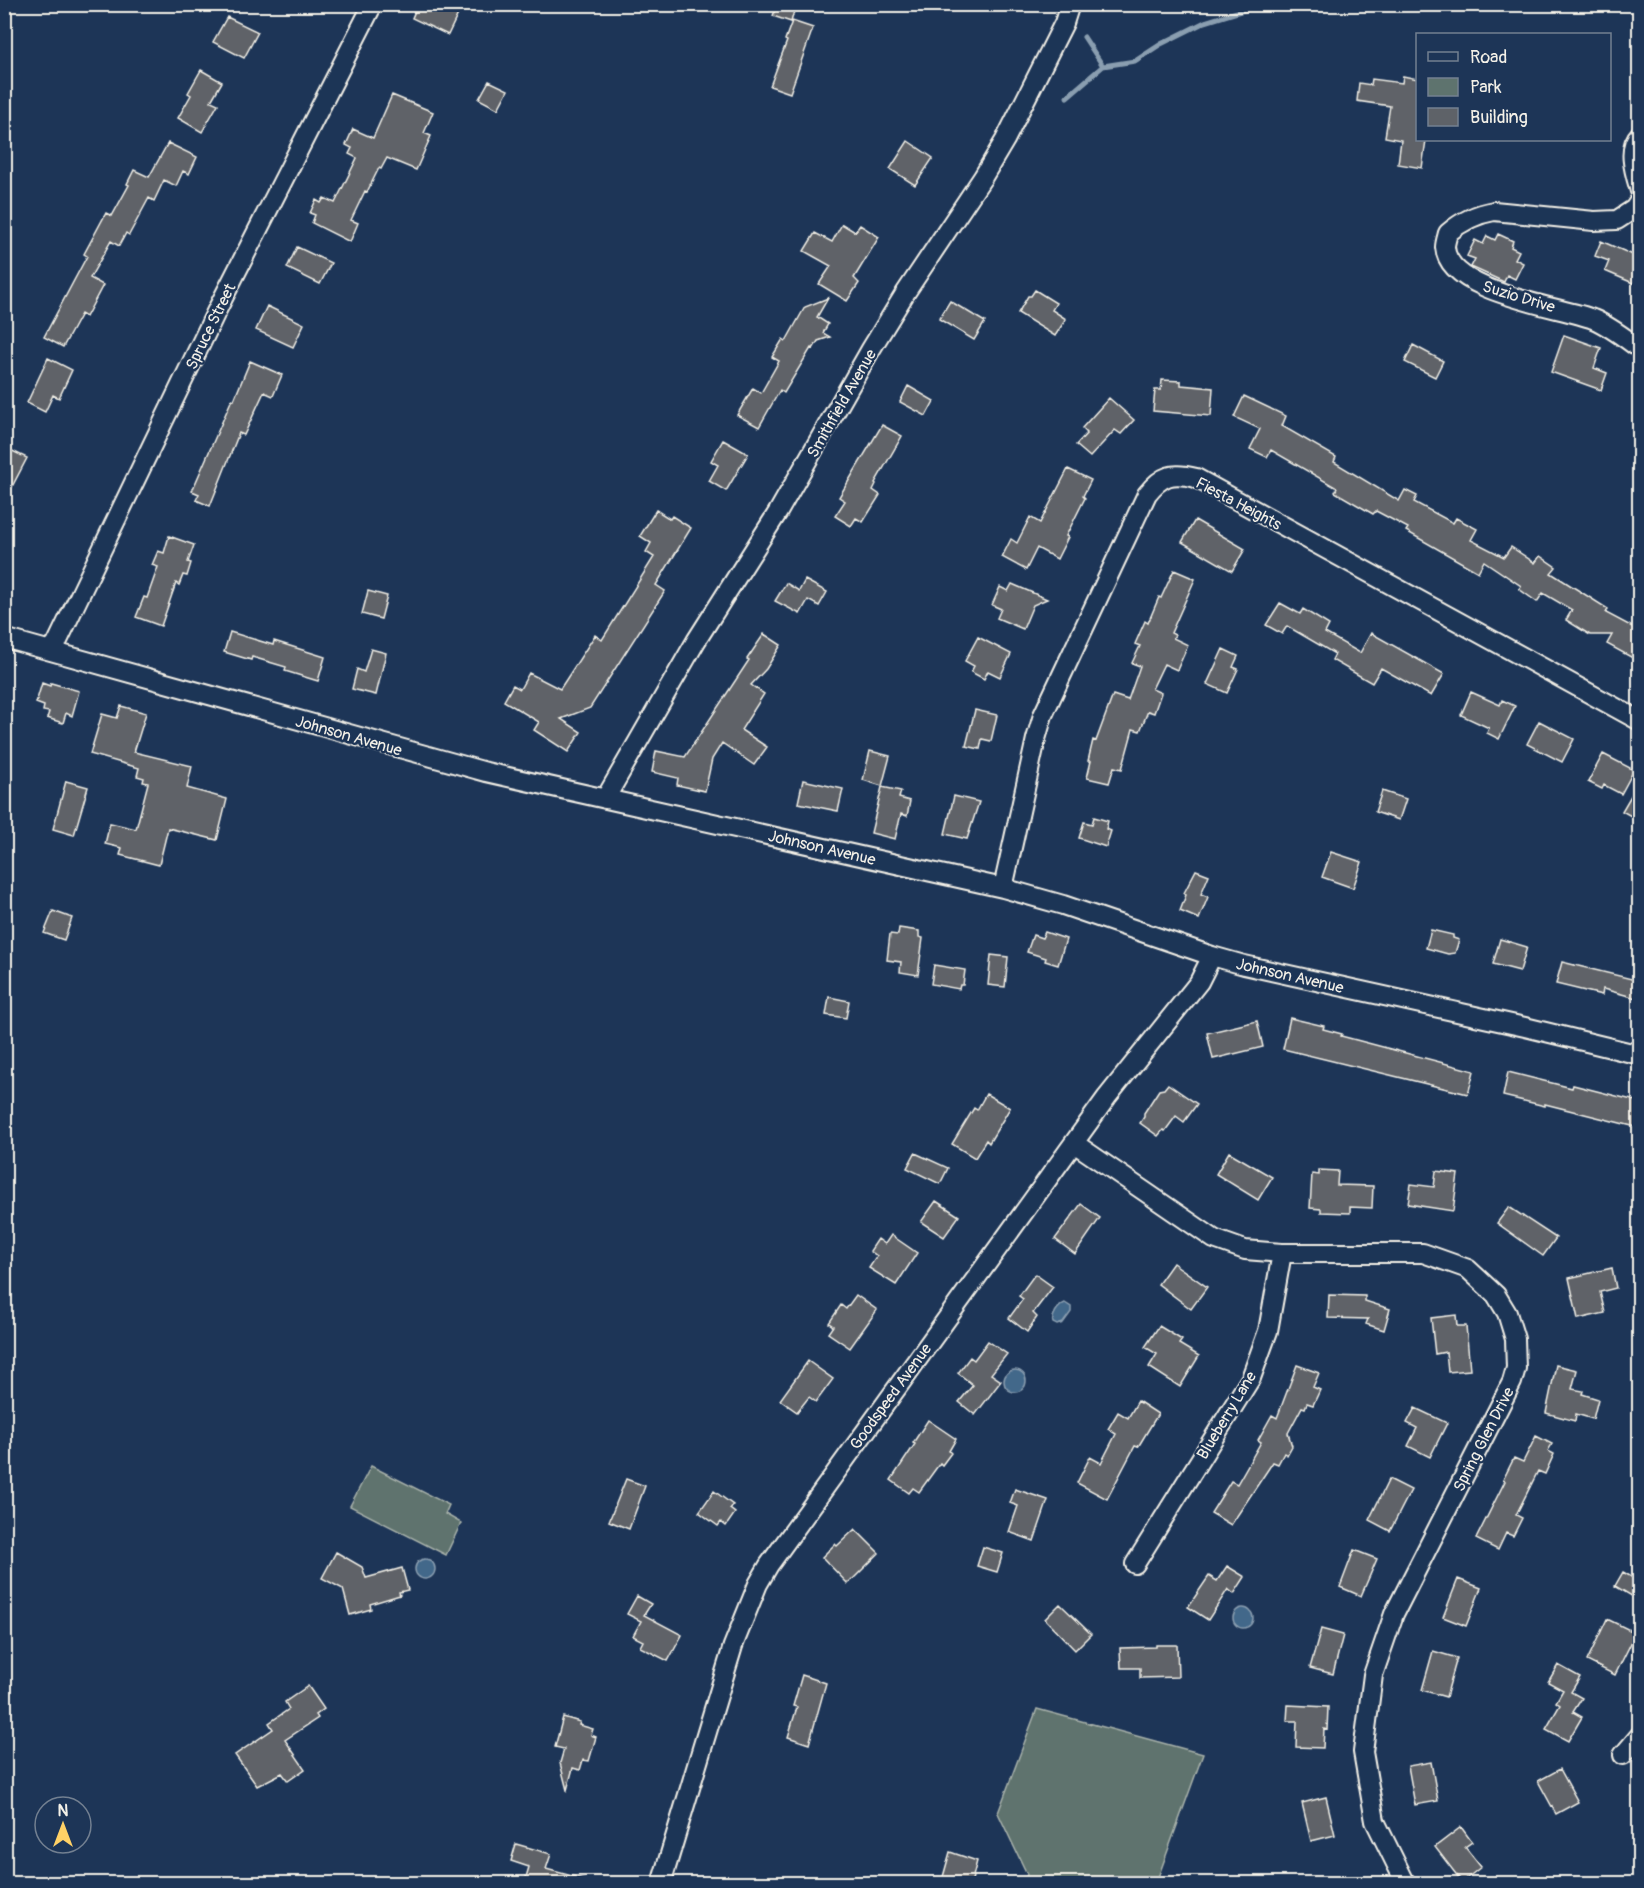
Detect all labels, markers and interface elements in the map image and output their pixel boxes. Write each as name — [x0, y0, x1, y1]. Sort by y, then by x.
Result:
legend — [1416, 33, 1611, 141]
text: Road — [1470, 46, 1507, 69]
text: Park — [1470, 76, 1502, 99]
text: Building — [1470, 106, 1528, 129]
street label: Suzio Drive — [1480, 276, 1557, 317]
street label: Spruce Street — [181, 280, 241, 373]
street label: Smithfield Avenue — [803, 346, 881, 461]
street label: Fiesta Heights — [1192, 473, 1285, 535]
street label: Johnson Avenue — [293, 711, 404, 761]
street label: Johnson Avenue — [766, 826, 878, 870]
street label: Johnson Avenue — [1234, 954, 1346, 998]
street label: Goodspeed Avenue — [846, 1339, 936, 1454]
street label: Blueberry Lane — [1193, 1368, 1261, 1463]
street label: Spring Glen Drive — [1449, 1384, 1519, 1495]
north arrow — [33, 1795, 93, 1855]
text: N — [58, 1801, 69, 1821]

